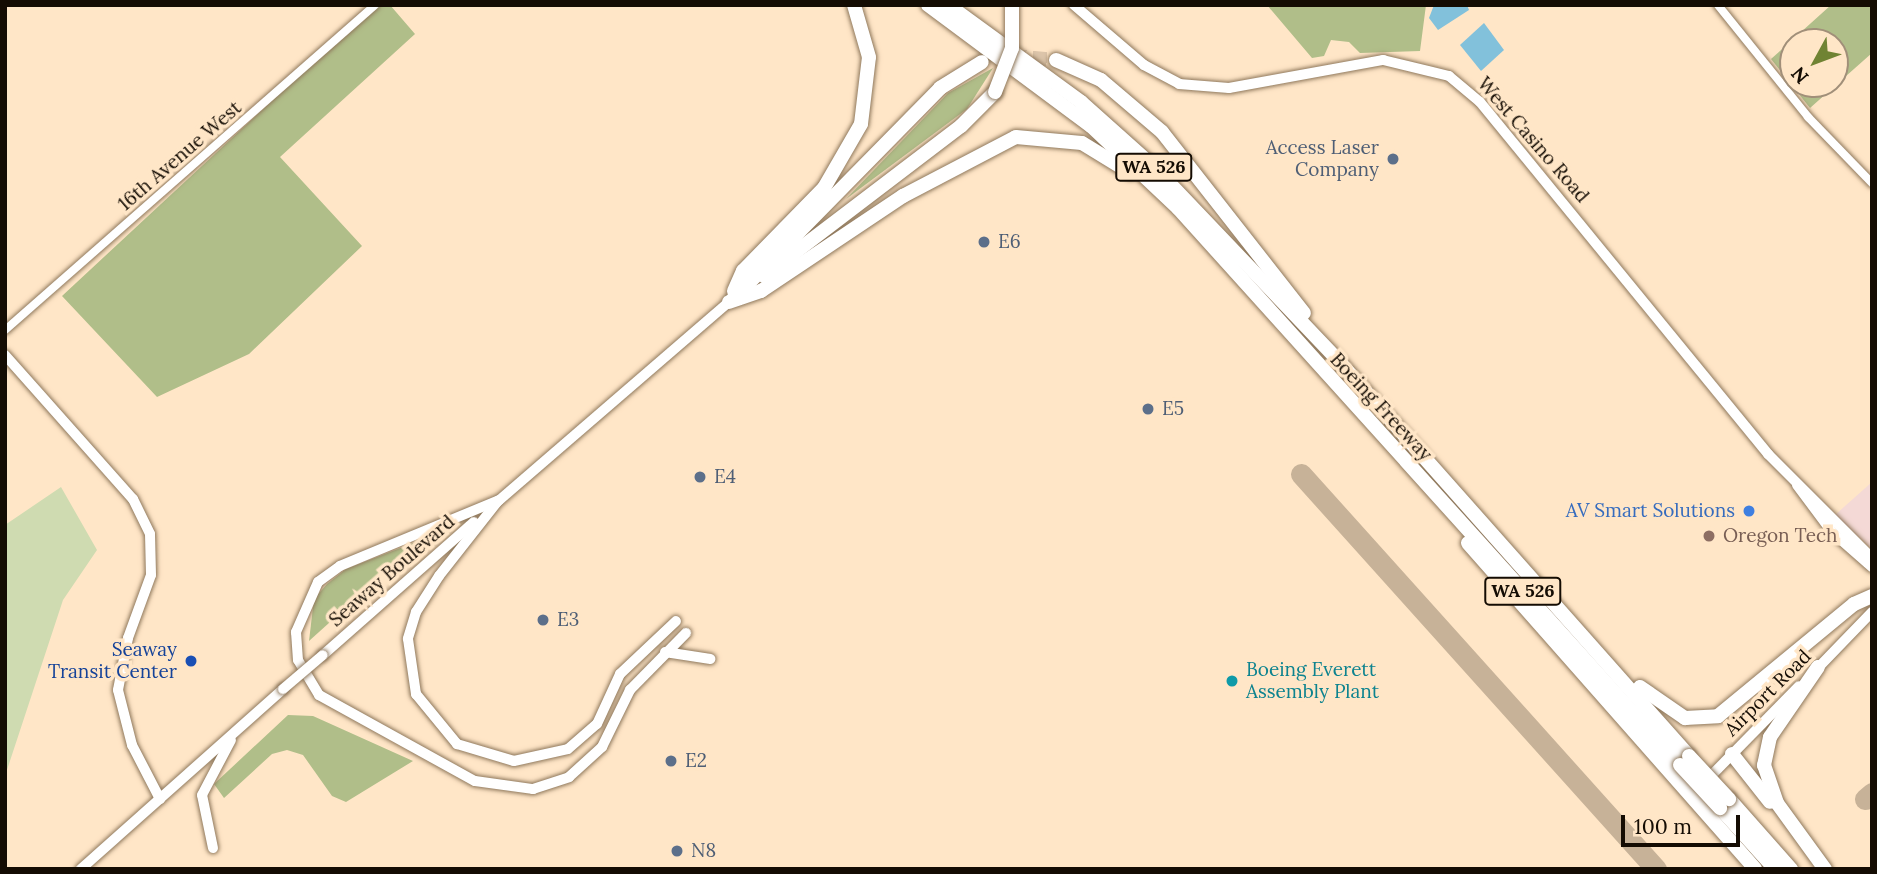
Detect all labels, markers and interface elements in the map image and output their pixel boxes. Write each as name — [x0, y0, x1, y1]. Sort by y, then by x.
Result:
north arrow — [1779, 28, 1849, 98]
text: N — [1786, 62, 1814, 89]
street label: West Casino Road — [1472, 73, 1594, 207]
street label: 16th Avenue West — [114, 96, 246, 216]
place label: Access Laser Company — [1266, 137, 1379, 181]
marker: Access Laser Company — [1385, 151, 1401, 167]
road number: WA 526 — [1114, 152, 1194, 182]
place label: E6 — [998, 231, 1021, 253]
marker: E6 — [976, 234, 992, 250]
street label: Boeing Freeway — [1325, 348, 1437, 466]
place label: E5 — [1162, 398, 1184, 420]
marker: E5 — [1140, 401, 1156, 417]
place label: E4 — [714, 466, 736, 488]
marker: E4 — [692, 469, 708, 485]
place label: AV Smart Solutions — [1566, 500, 1735, 522]
marker: AV Smart Solutions — [1741, 503, 1757, 519]
street label: Seaway Boulevard — [325, 510, 459, 632]
place label: Oregon Tech — [1723, 525, 1837, 547]
marker: Oregon Tech — [1701, 528, 1717, 544]
road number: WA 526 — [1483, 576, 1563, 606]
place label: E3 — [557, 609, 579, 631]
marker: E3 — [535, 612, 551, 628]
place label: Seaway Transit Center — [48, 639, 177, 683]
street label: Airport Road — [1720, 645, 1816, 741]
marker: Seaway Transit Center — [183, 653, 199, 669]
place label: Boeing Everett Assembly Plant — [1246, 659, 1379, 703]
marker: Boeing Everett Assembly Plant — [1224, 673, 1240, 689]
place label: E2 — [685, 750, 707, 772]
marker: E2 — [663, 753, 679, 769]
scale bar — [1625, 800, 1744, 844]
text: 100 m — [1634, 813, 1692, 840]
place label: N8 — [691, 840, 716, 862]
marker: N8 — [669, 843, 685, 859]

